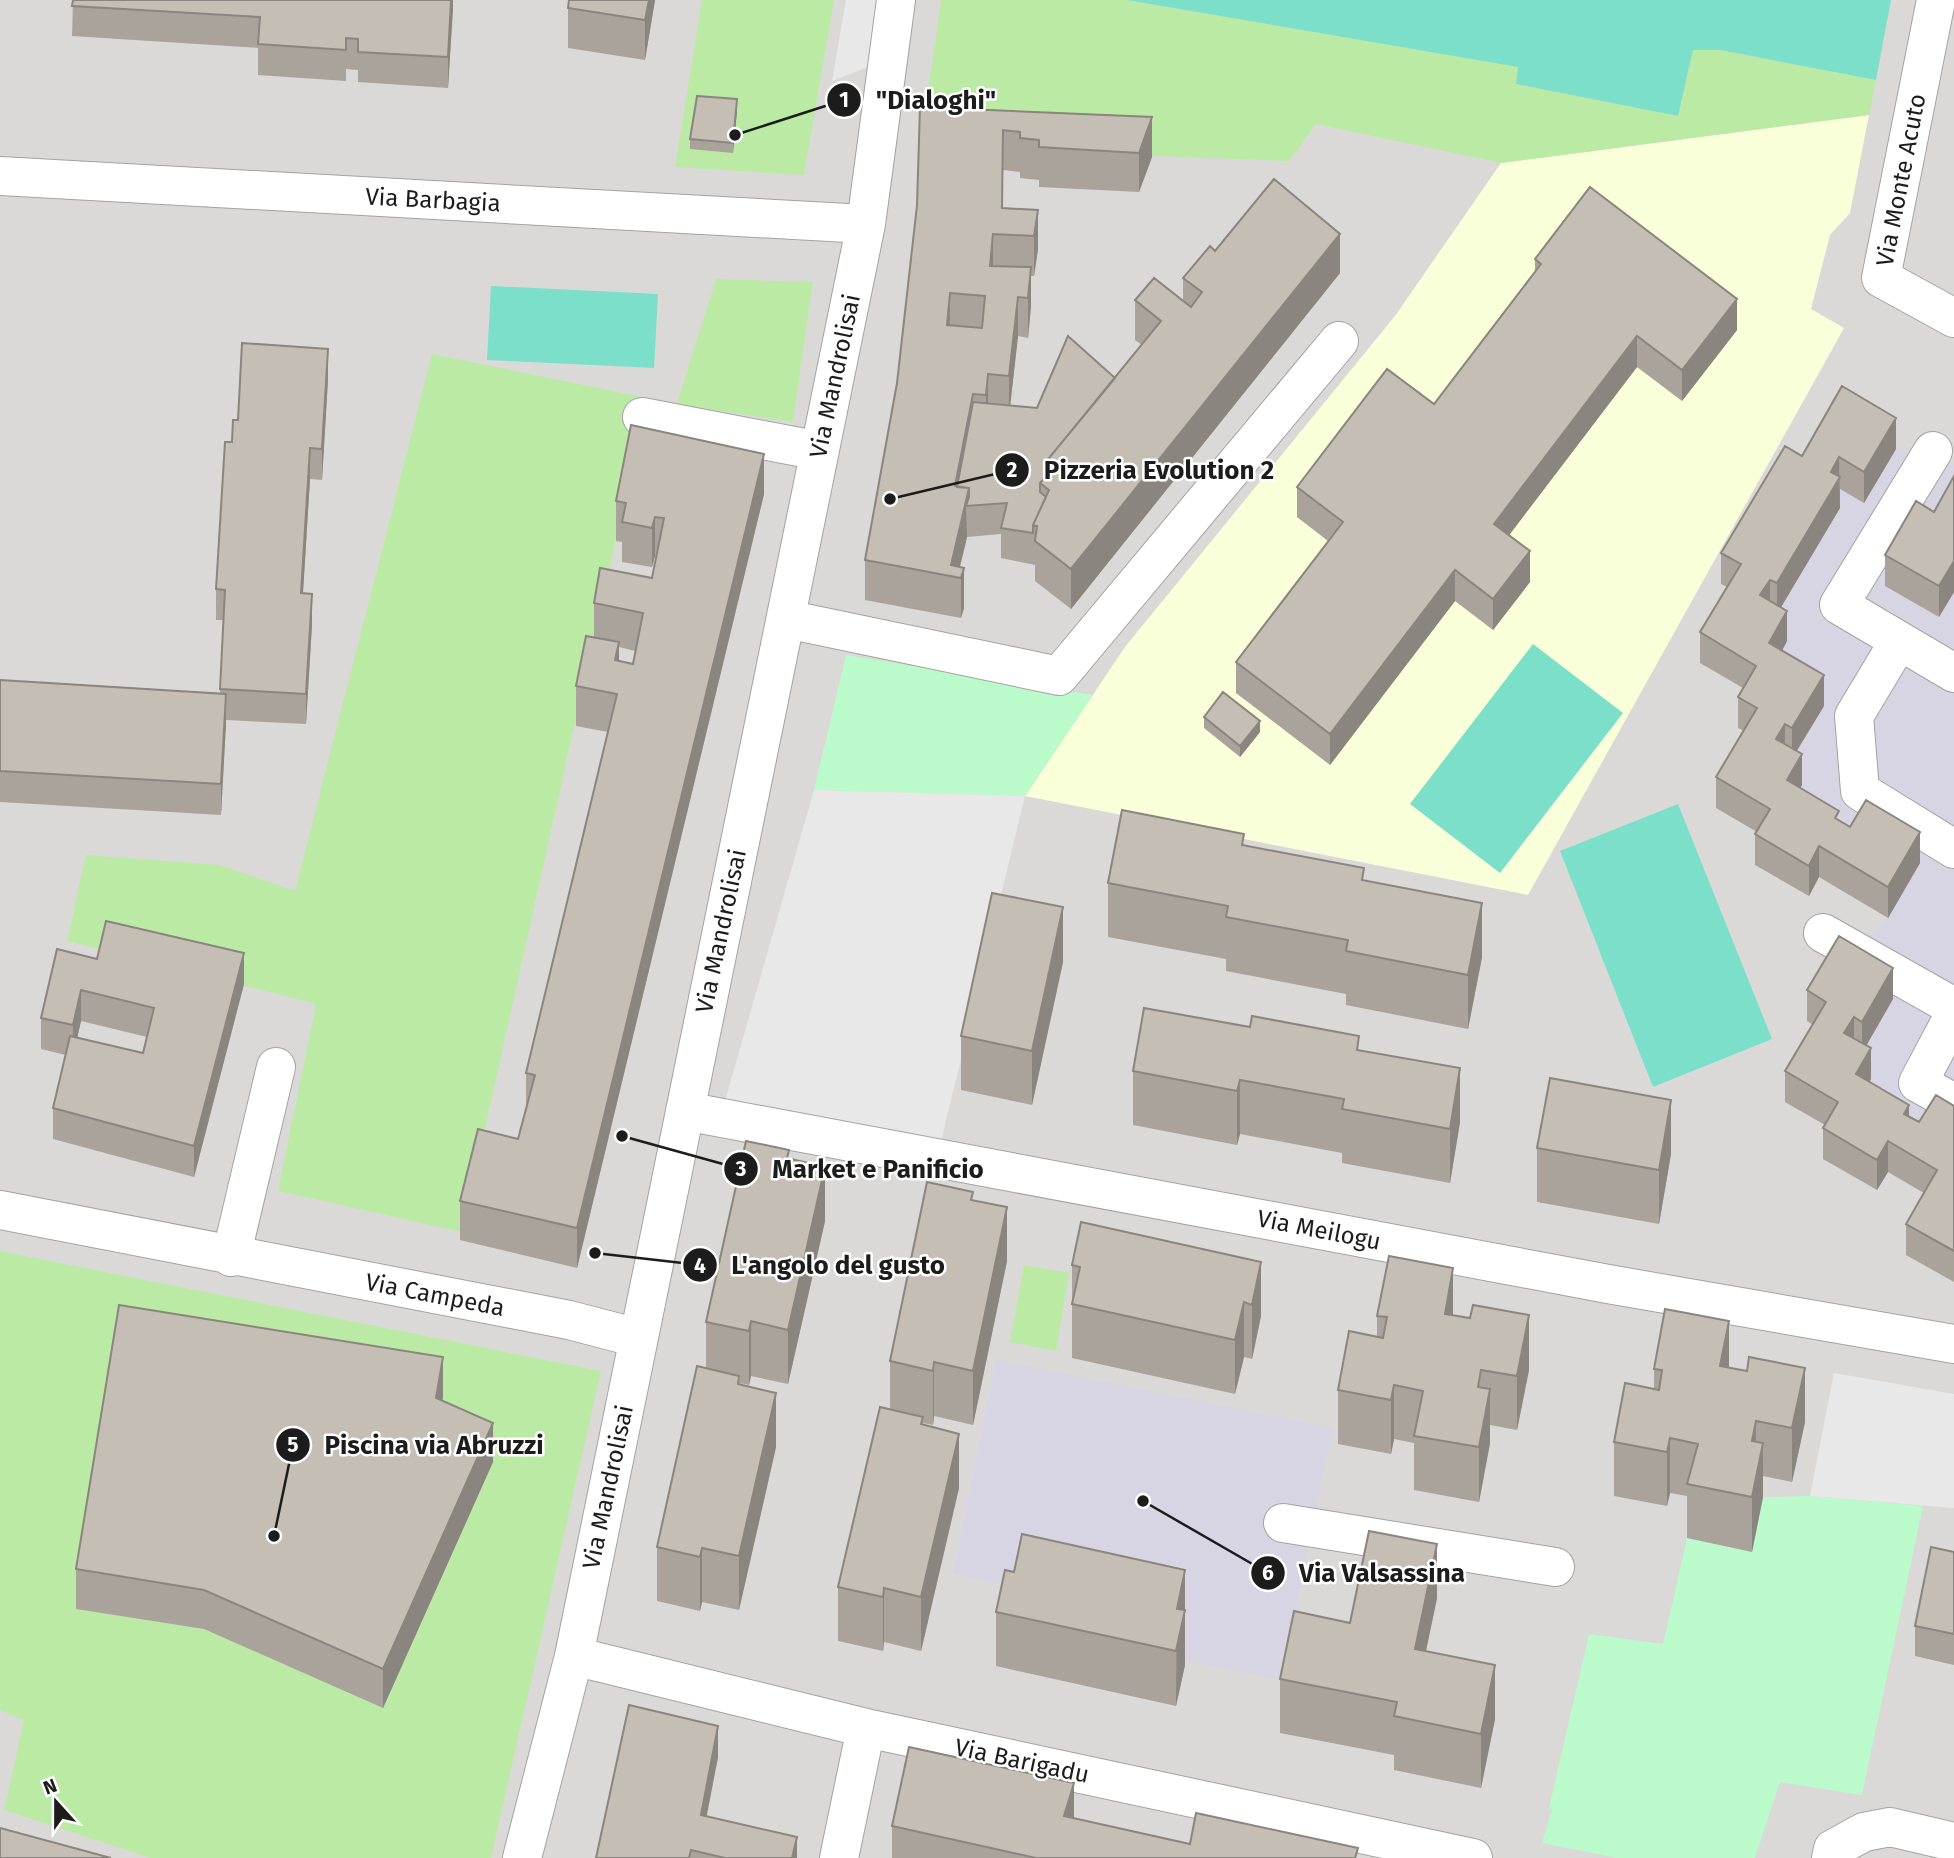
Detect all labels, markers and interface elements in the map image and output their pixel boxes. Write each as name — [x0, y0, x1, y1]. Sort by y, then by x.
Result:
callout: "Dialoghi" — [827, 76, 1010, 123]
text: "Dialoghi" — [876, 85, 996, 116]
text: 1 — [839, 87, 849, 113]
street label: Via Monte Acuto — [1871, 91, 1931, 269]
street label: Via Barbagia — [365, 182, 501, 218]
street label: Via Mandrolisai — [804, 291, 866, 461]
callout: Pizzeria Evolution 2 — [995, 446, 1288, 493]
text: Pizzeria Evolution 2 — [1044, 455, 1274, 486]
text: 2 — [1007, 457, 1018, 483]
street label: Via Mandrolisai — [690, 846, 752, 1016]
callout: Market e Panificio — [723, 1145, 998, 1192]
text: Market e Panificio — [772, 1154, 984, 1185]
text: 3 — [735, 1156, 747, 1182]
street label: Via Meilogu — [1255, 1204, 1383, 1256]
callout: L'angolo del gusto — [683, 1242, 959, 1289]
text: L'angolo del gusto — [731, 1250, 945, 1281]
text: 4 — [694, 1253, 706, 1279]
street label: Via Campeda — [363, 1268, 507, 1322]
street label: Via Mandrolisai — [577, 1402, 639, 1572]
callout: Piscina via Abruzzi — [276, 1421, 558, 1468]
text: Piscina via Abruzzi — [324, 1430, 544, 1461]
text: 5 — [287, 1432, 299, 1458]
callout: Via Valsassina — [1250, 1549, 1479, 1596]
text: Via Valsassina — [1298, 1558, 1465, 1589]
text: 6 — [1262, 1560, 1274, 1586]
street label: Via Barigadu — [952, 1733, 1092, 1789]
north arrow — [21, 1767, 91, 1837]
text: N — [40, 1774, 60, 1800]

